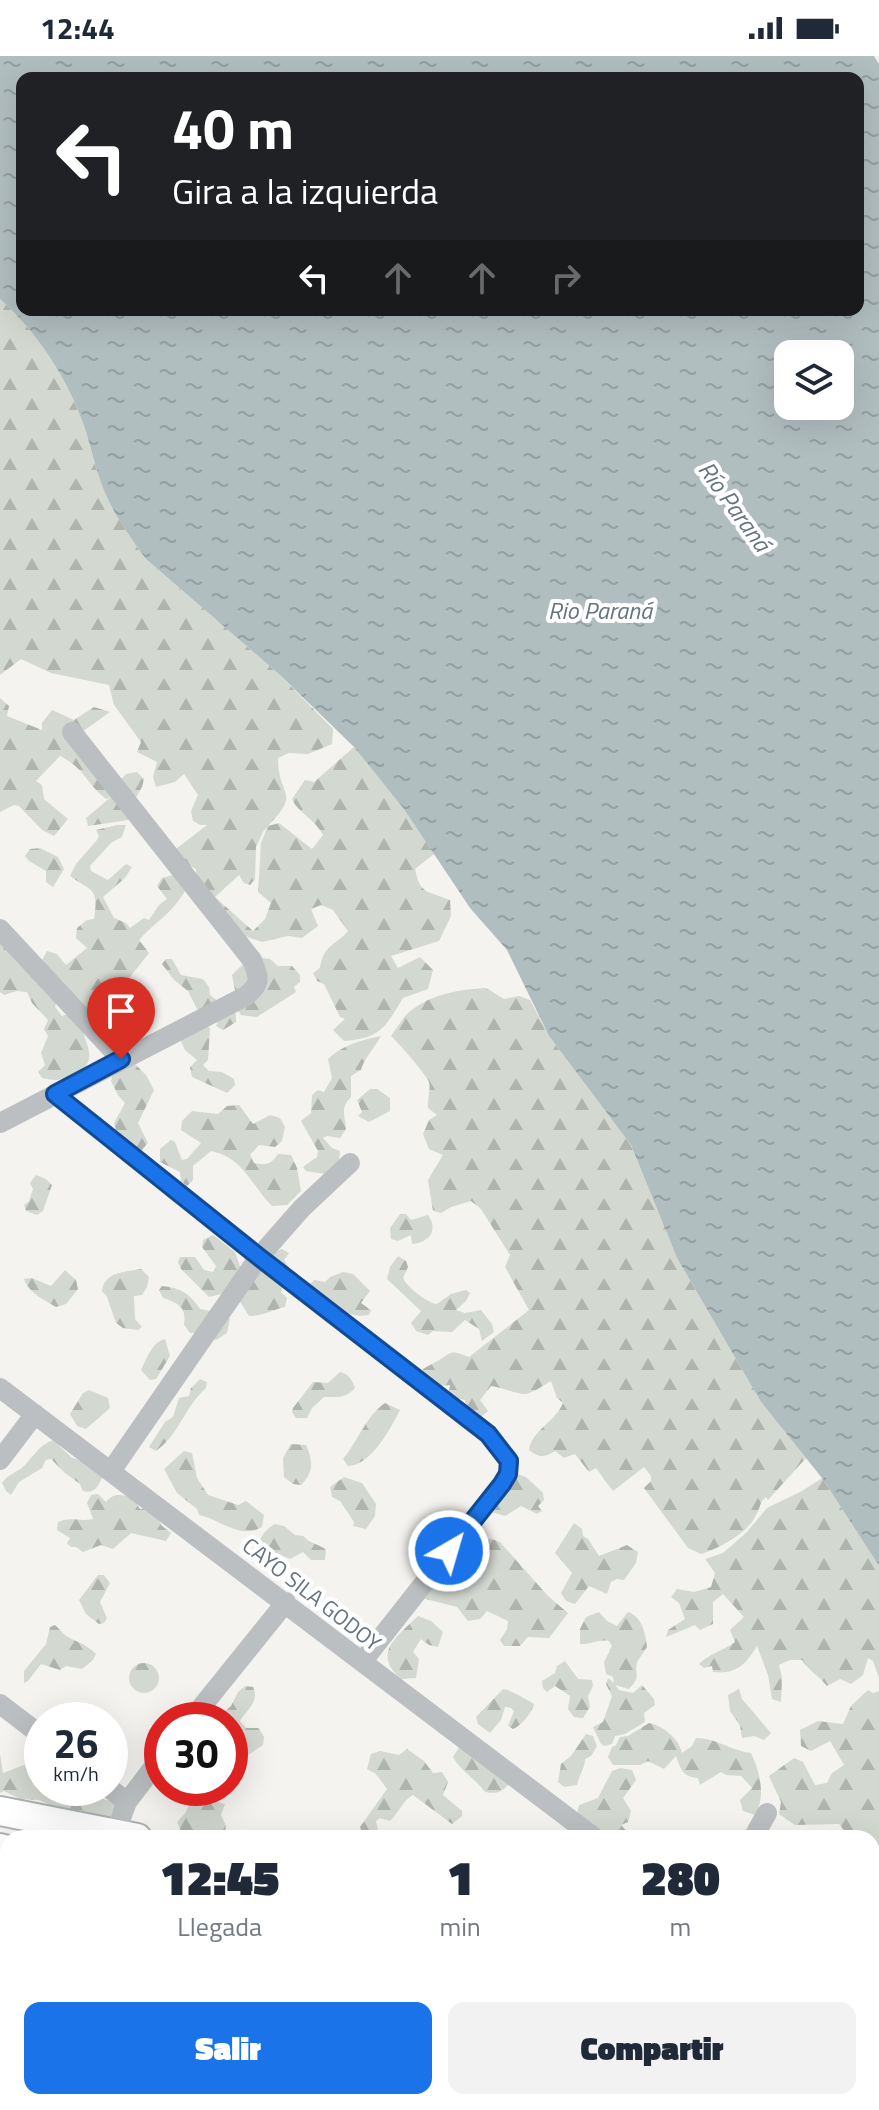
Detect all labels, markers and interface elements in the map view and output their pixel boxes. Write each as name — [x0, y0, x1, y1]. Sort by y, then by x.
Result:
text: 12:44 — [40, 5, 115, 51]
text: 40 m — [172, 86, 294, 171]
icon: left — [40, 104, 144, 208]
text: Gira a la izquierda — [172, 163, 438, 218]
icon: left — [292, 256, 336, 300]
icon: ahead — [376, 256, 420, 300]
icon: ahead — [460, 256, 504, 300]
icon: right — [544, 256, 588, 300]
map controls — [774, 340, 854, 420]
button: layers — [774, 340, 854, 420]
water label: Río Paraná — [690, 453, 781, 560]
water label: Rio Paraná — [548, 592, 654, 628]
pin — [87, 977, 155, 1059]
icon: arrive — [99, 989, 143, 1033]
position arrow — [407, 1509, 491, 1593]
street label: CAYO SILA GODOY — [235, 1529, 389, 1659]
speed limit sign: 30 — [144, 1702, 248, 1806]
text: 26 — [54, 1713, 98, 1774]
text: km/h — [53, 1758, 99, 1789]
text: 12:45 — [160, 1841, 279, 1914]
text: 1 — [447, 1841, 473, 1914]
text: 280 — [641, 1841, 720, 1914]
text: Llegada — [177, 1907, 262, 1946]
text: min — [439, 1907, 481, 1946]
text: m — [670, 1907, 691, 1946]
button: Salir — [24, 2002, 432, 2094]
button: Compartir — [448, 2002, 856, 2094]

